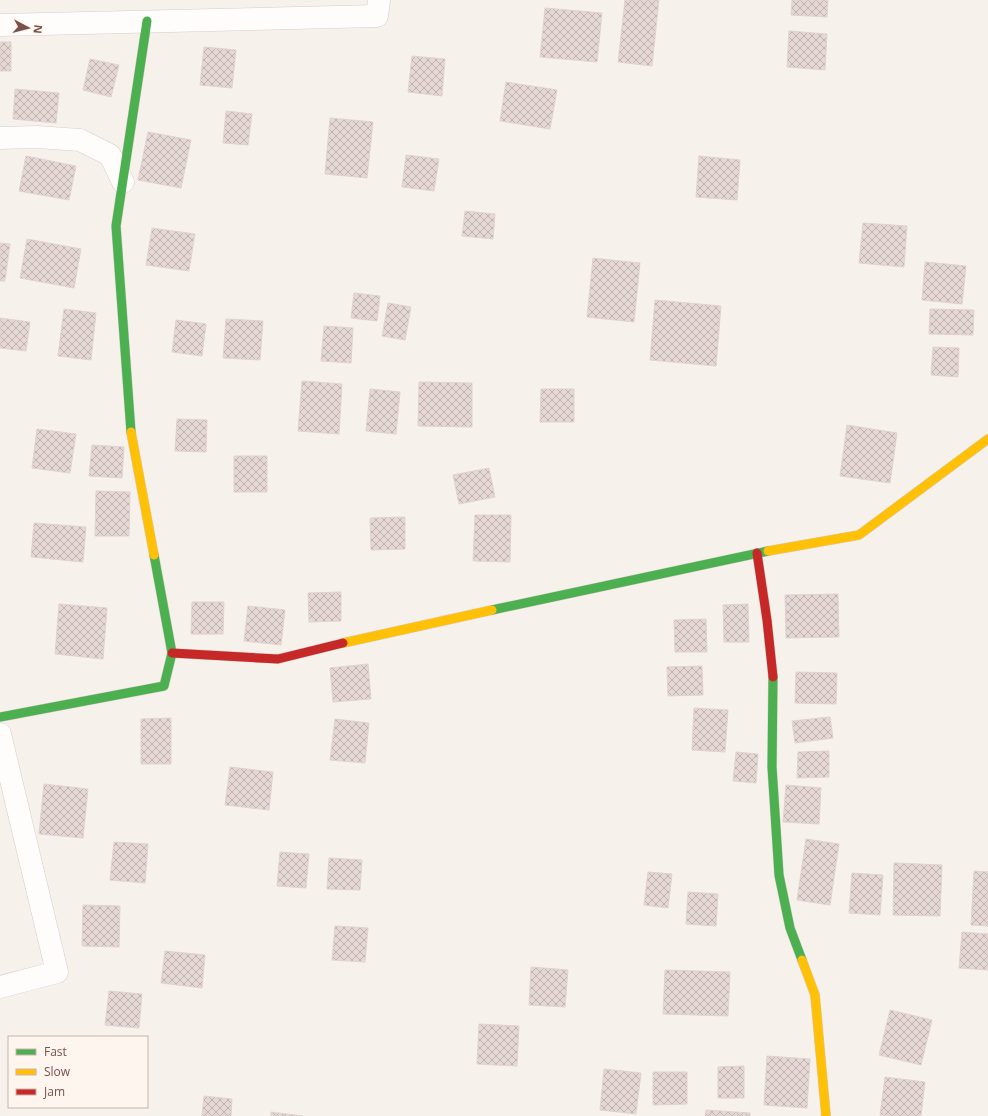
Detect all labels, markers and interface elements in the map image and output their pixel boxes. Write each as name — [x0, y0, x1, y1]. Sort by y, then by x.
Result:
north arrow — [8, 8, 48, 48]
text: N — [30, 24, 46, 35]
legend — [8, 1036, 148, 1108]
text: Fast — [44, 1043, 67, 1060]
text: Slow — [44, 1063, 71, 1080]
text: Jam — [43, 1083, 65, 1100]

